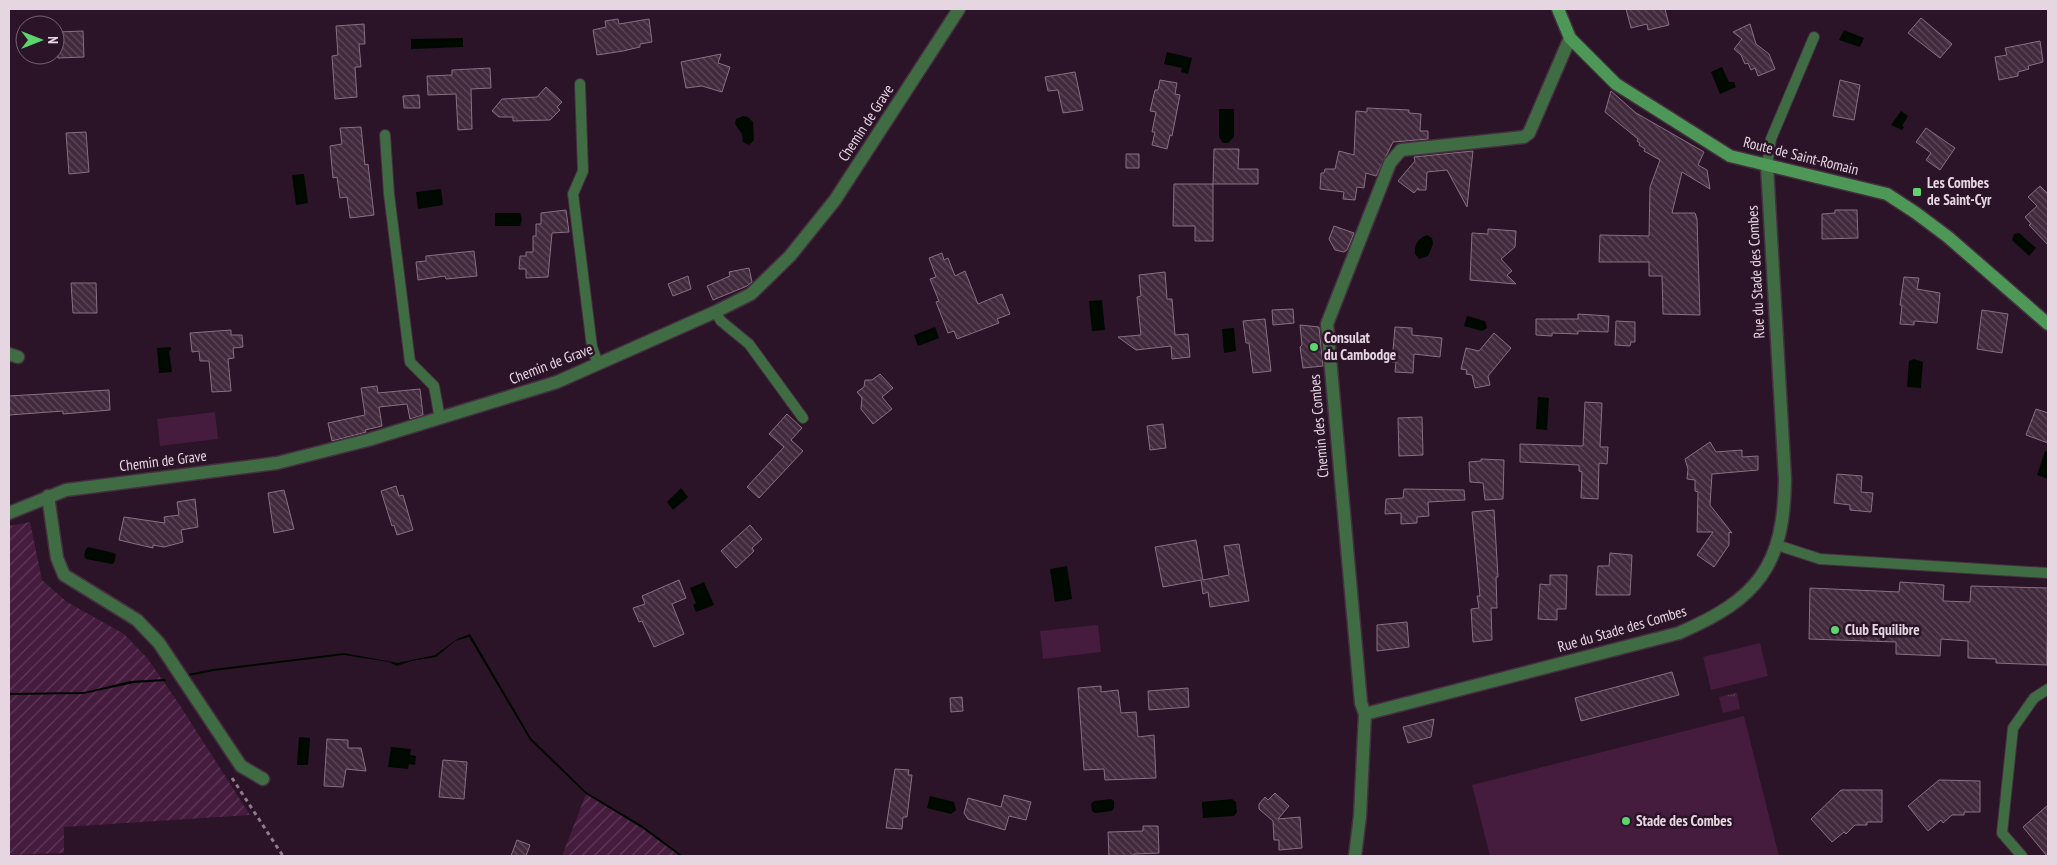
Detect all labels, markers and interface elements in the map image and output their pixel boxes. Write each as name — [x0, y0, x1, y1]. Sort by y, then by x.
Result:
north arrow — [15, 15, 65, 65]
text: N — [44, 36, 62, 44]
street label: Chemin de Grave — [834, 81, 897, 165]
street label: Route de Saint-Romain — [1742, 132, 1861, 179]
place label: Les Combes de Saint-Cyr — [1927, 173, 1992, 209]
marker: Les Combes de Saint-Cyr — [1911, 186, 1923, 198]
street label: Rue du Stade des Combes — [1743, 205, 1768, 339]
place label: Consulat du Cambodge — [1324, 328, 1396, 364]
street label: Chemin de Grave — [506, 339, 595, 388]
marker: Consulat du Cambodge — [1308, 341, 1320, 353]
street label: Chemin des Combes — [1305, 373, 1332, 479]
street label: Chemin de Grave — [118, 446, 208, 475]
street label: Rue du Stade des Combes — [1555, 601, 1688, 656]
place label: Club Equilibre — [1845, 620, 1920, 639]
marker: Club Equilibre — [1829, 624, 1841, 636]
place label: Stade des Combes — [1636, 811, 1732, 830]
marker: Stade des Combes — [1620, 815, 1632, 827]

